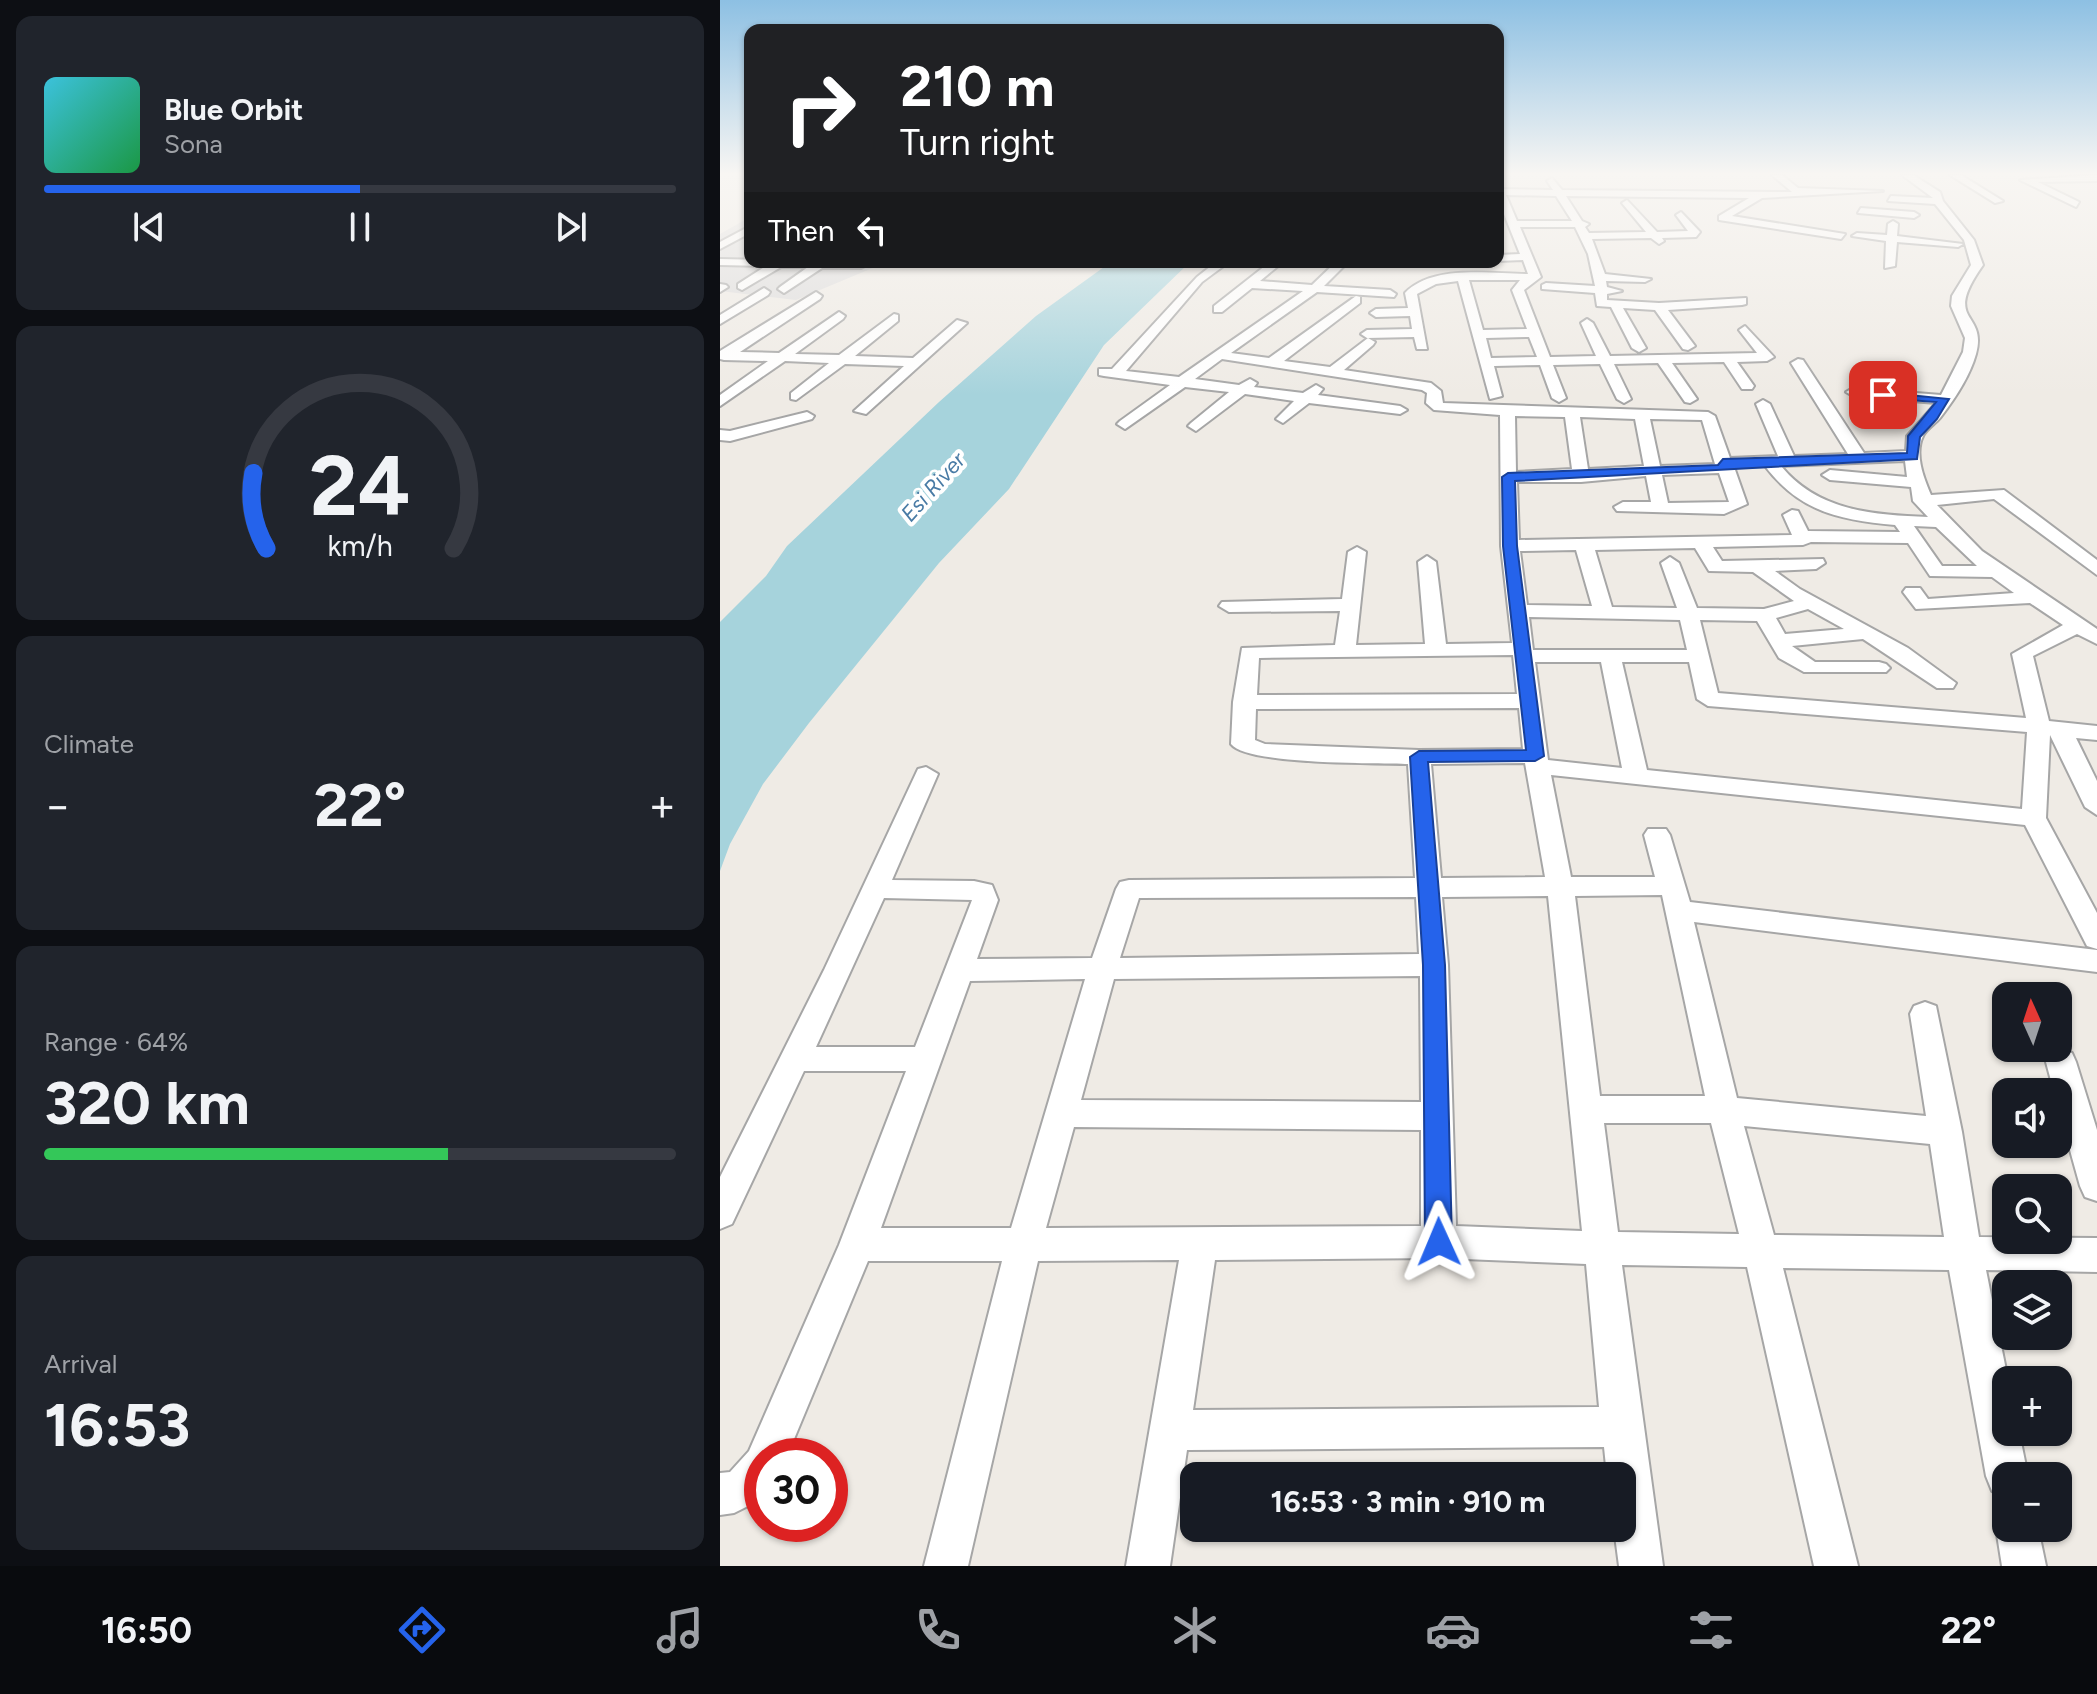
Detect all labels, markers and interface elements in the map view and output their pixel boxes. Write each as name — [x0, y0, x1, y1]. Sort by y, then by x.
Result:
text: 210 m — [900, 53, 1055, 120]
icon: right — [768, 56, 872, 160]
text: Blue Orbit — [164, 91, 303, 128]
text: Turn right — [900, 121, 1055, 164]
text: Sona — [164, 128, 223, 160]
icon: previous — [127, 205, 171, 249]
icon: pause — [338, 205, 382, 249]
icon: next — [549, 205, 593, 249]
icon: left — [850, 208, 894, 252]
text: Then — [768, 212, 834, 249]
pin — [1849, 361, 1917, 429]
icon: arrive — [1861, 373, 1905, 417]
text: 24 — [310, 436, 410, 536]
water label: Esi River — [895, 446, 972, 527]
text: km/h — [327, 529, 393, 563]
text: Climate — [44, 728, 134, 760]
text: 22° — [314, 769, 406, 841]
text: − — [44, 779, 71, 832]
text: + — [649, 779, 676, 832]
north arrow — [1992, 982, 2072, 1062]
map controls — [1992, 982, 2072, 1542]
text: Range · 64% — [44, 1026, 188, 1058]
text: 320 km — [44, 1067, 250, 1139]
button: sound — [1992, 1078, 2072, 1158]
button: search — [1992, 1174, 2072, 1254]
position arrow — [1397, 1200, 1481, 1284]
button: layers — [1992, 1270, 2072, 1350]
text: Arrival — [44, 1348, 117, 1380]
button: + — [1992, 1366, 2072, 1446]
text: 16:53 — [44, 1389, 190, 1461]
speed limit sign: 30 — [744, 1438, 848, 1542]
button: − — [1992, 1462, 2072, 1542]
text: 16:53 · 3 min · 910 m — [1270, 1483, 1546, 1520]
icon: directions — [394, 1602, 450, 1658]
icon: music — [652, 1602, 708, 1658]
icon: phone — [910, 1602, 966, 1658]
icon: climate — [1167, 1602, 1223, 1658]
icon: car — [1425, 1602, 1481, 1658]
icon: filters — [1683, 1602, 1739, 1658]
text: 16:50 — [101, 1609, 192, 1652]
text: 22° — [1941, 1609, 1996, 1652]

